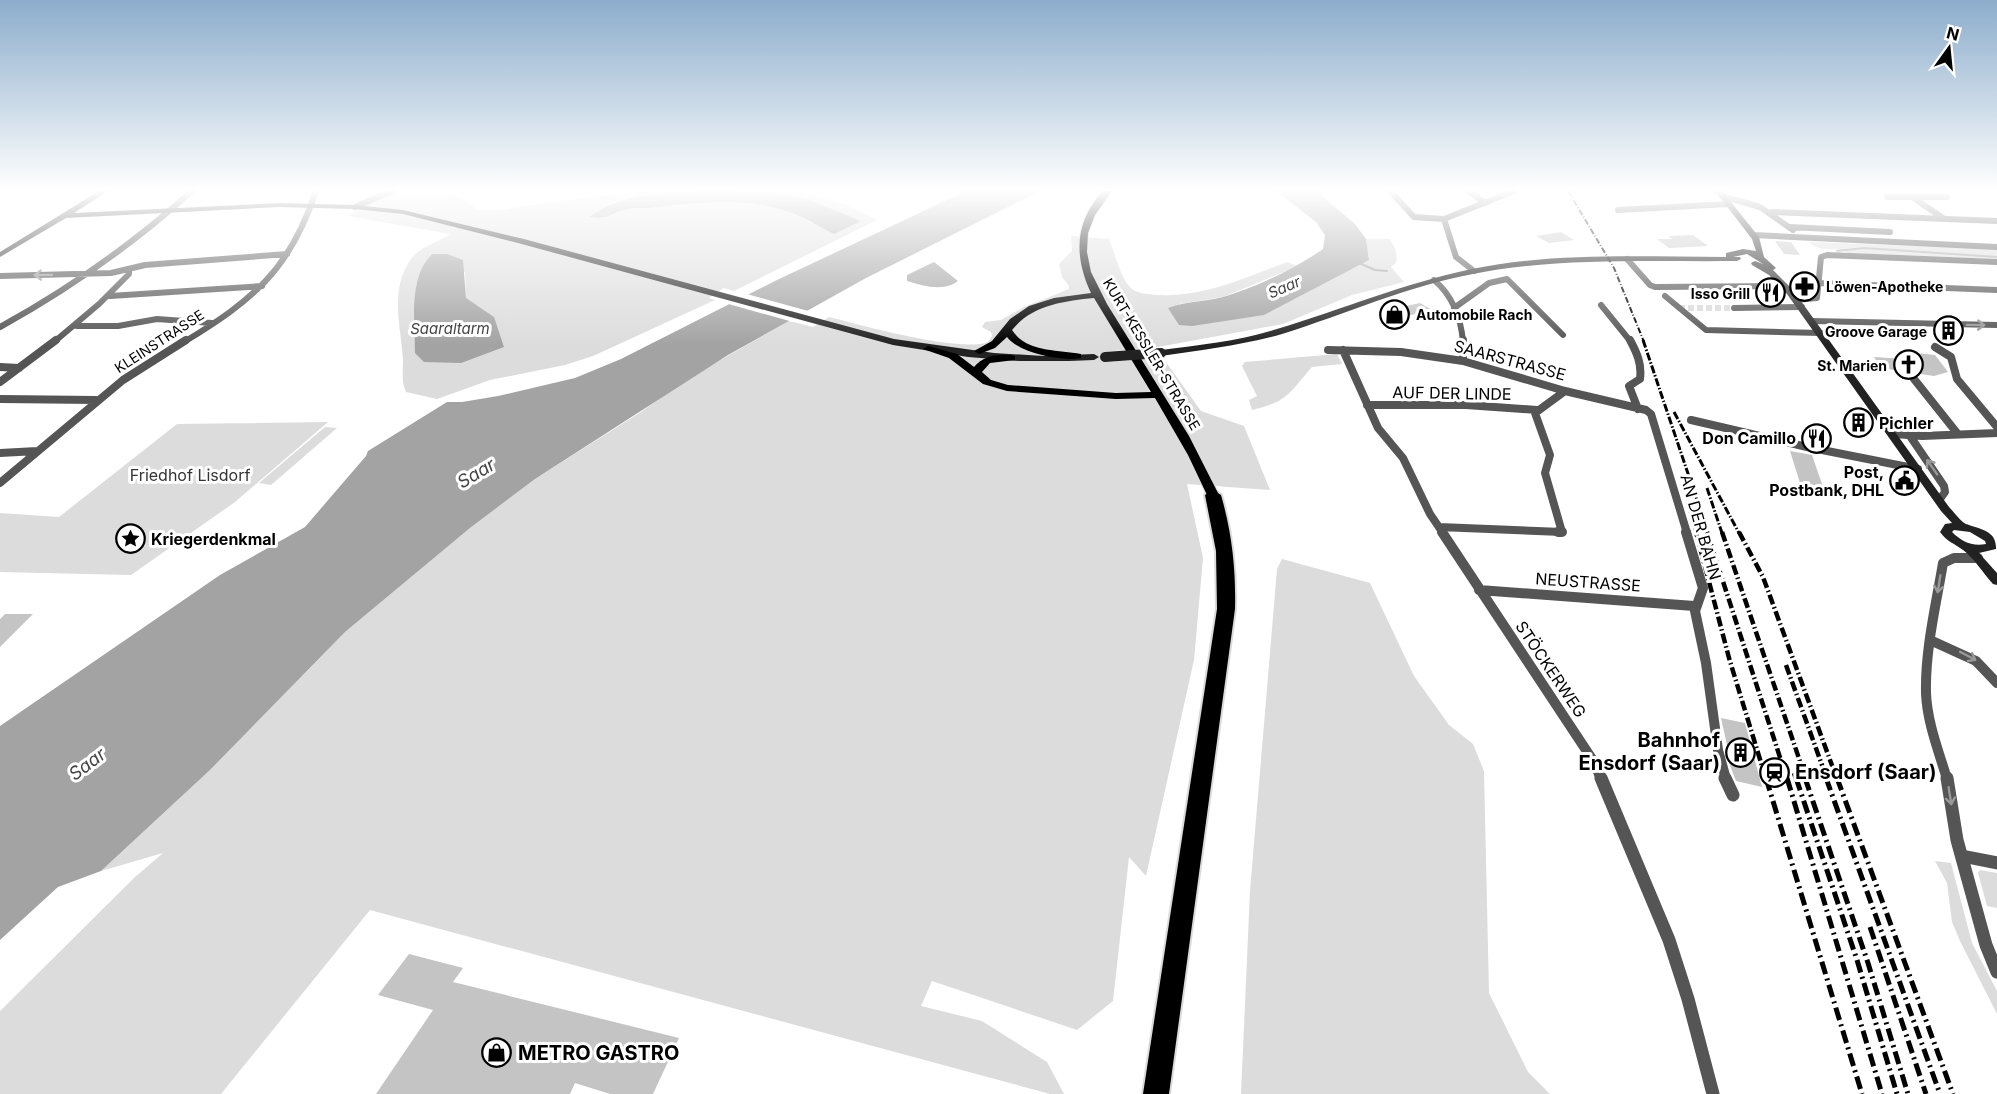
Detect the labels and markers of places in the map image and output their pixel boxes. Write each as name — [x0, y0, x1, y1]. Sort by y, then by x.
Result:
pharmacy icon: Löwen-Apotheke — [1789, 270, 1821, 302]
restaurant icon: Isso Grill — [1755, 277, 1787, 309]
place label: Löwen-Apotheke — [1826, 278, 1943, 295]
place label: Isso Grill — [1691, 285, 1750, 302]
shop icon: Automobile Rach — [1379, 298, 1411, 330]
place label: Automobile Rach — [1416, 306, 1532, 323]
building icon: Groove Garage — [1932, 315, 1964, 347]
place label: Groove Garage — [1825, 323, 1927, 340]
church icon: St. Marien — [1892, 349, 1924, 381]
place label: St. Marien — [1817, 357, 1887, 374]
building icon: Pichler — [1842, 407, 1874, 439]
place label: Pichler — [1879, 413, 1934, 433]
restaurant icon: Don Camillo — [1801, 422, 1833, 454]
place label: Don Camillo — [1702, 428, 1796, 448]
place label: Post, Postbank, DHL — [1769, 462, 1884, 500]
public building icon: Post, Postbank, DHL — [1889, 465, 1921, 497]
place icon: Kriegerdenkmal — [114, 523, 146, 555]
place label: Kriegerdenkmal — [151, 529, 276, 549]
place label: Bahnhof Ensdorf (Saar) — [1579, 728, 1720, 775]
building icon: Bahnhof Ensdorf (Saar) — [1725, 736, 1757, 768]
station icon: Ensdorf (Saar) — [1758, 756, 1790, 788]
place label: Ensdorf (Saar) — [1795, 760, 1936, 784]
shop icon: METRO GASTRO — [481, 1037, 513, 1069]
place label: METRO GASTRO — [518, 1041, 679, 1065]

